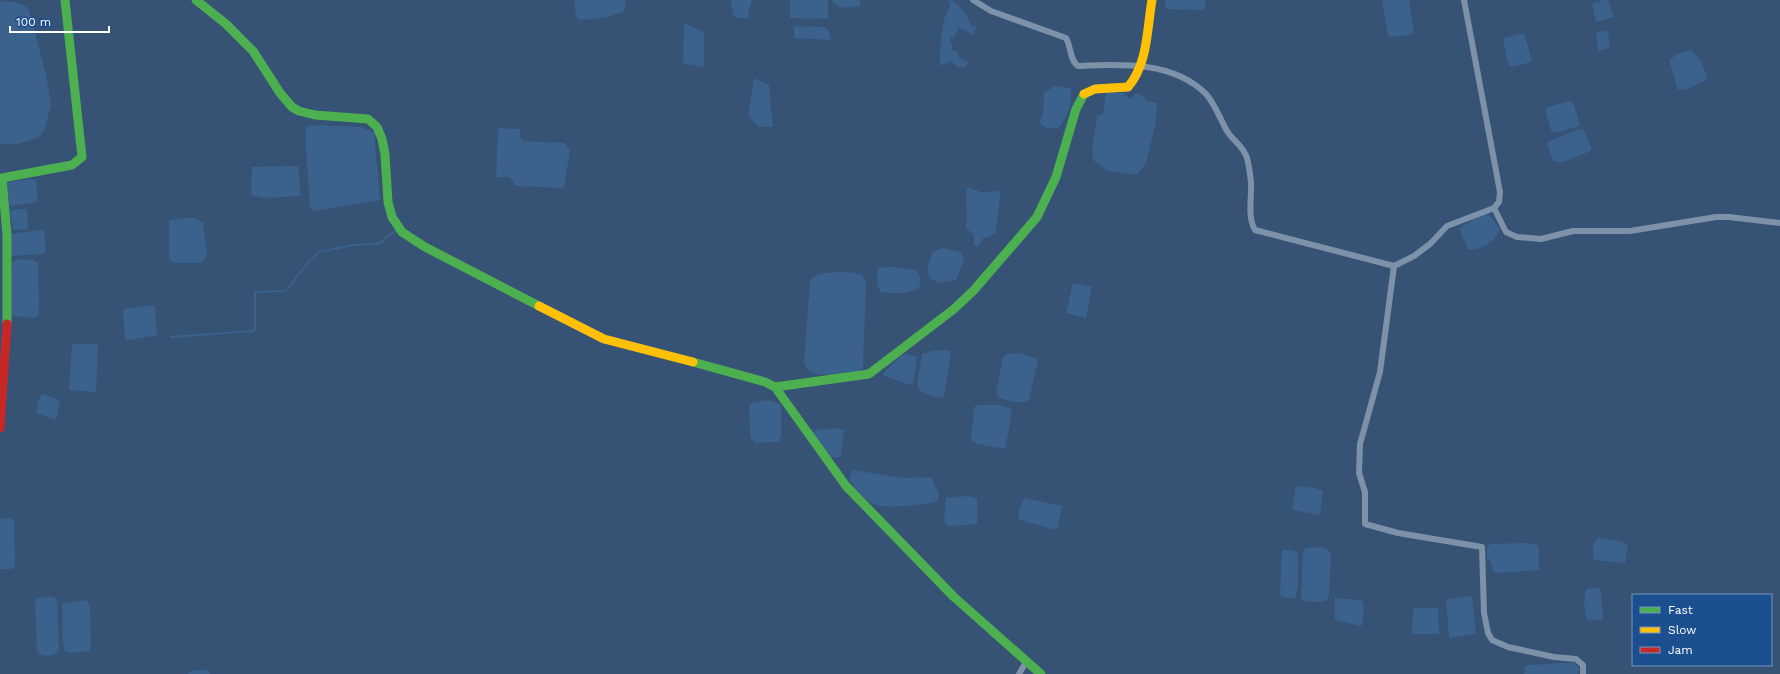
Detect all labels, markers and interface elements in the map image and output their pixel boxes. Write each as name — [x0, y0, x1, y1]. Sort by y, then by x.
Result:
scale bar — [10, 8, 109, 34]
text: 100 m — [16, 15, 51, 29]
legend — [1632, 594, 1772, 666]
text: Fast — [1668, 603, 1693, 617]
text: Slow — [1668, 623, 1696, 637]
text: Jam — [1668, 643, 1693, 657]

